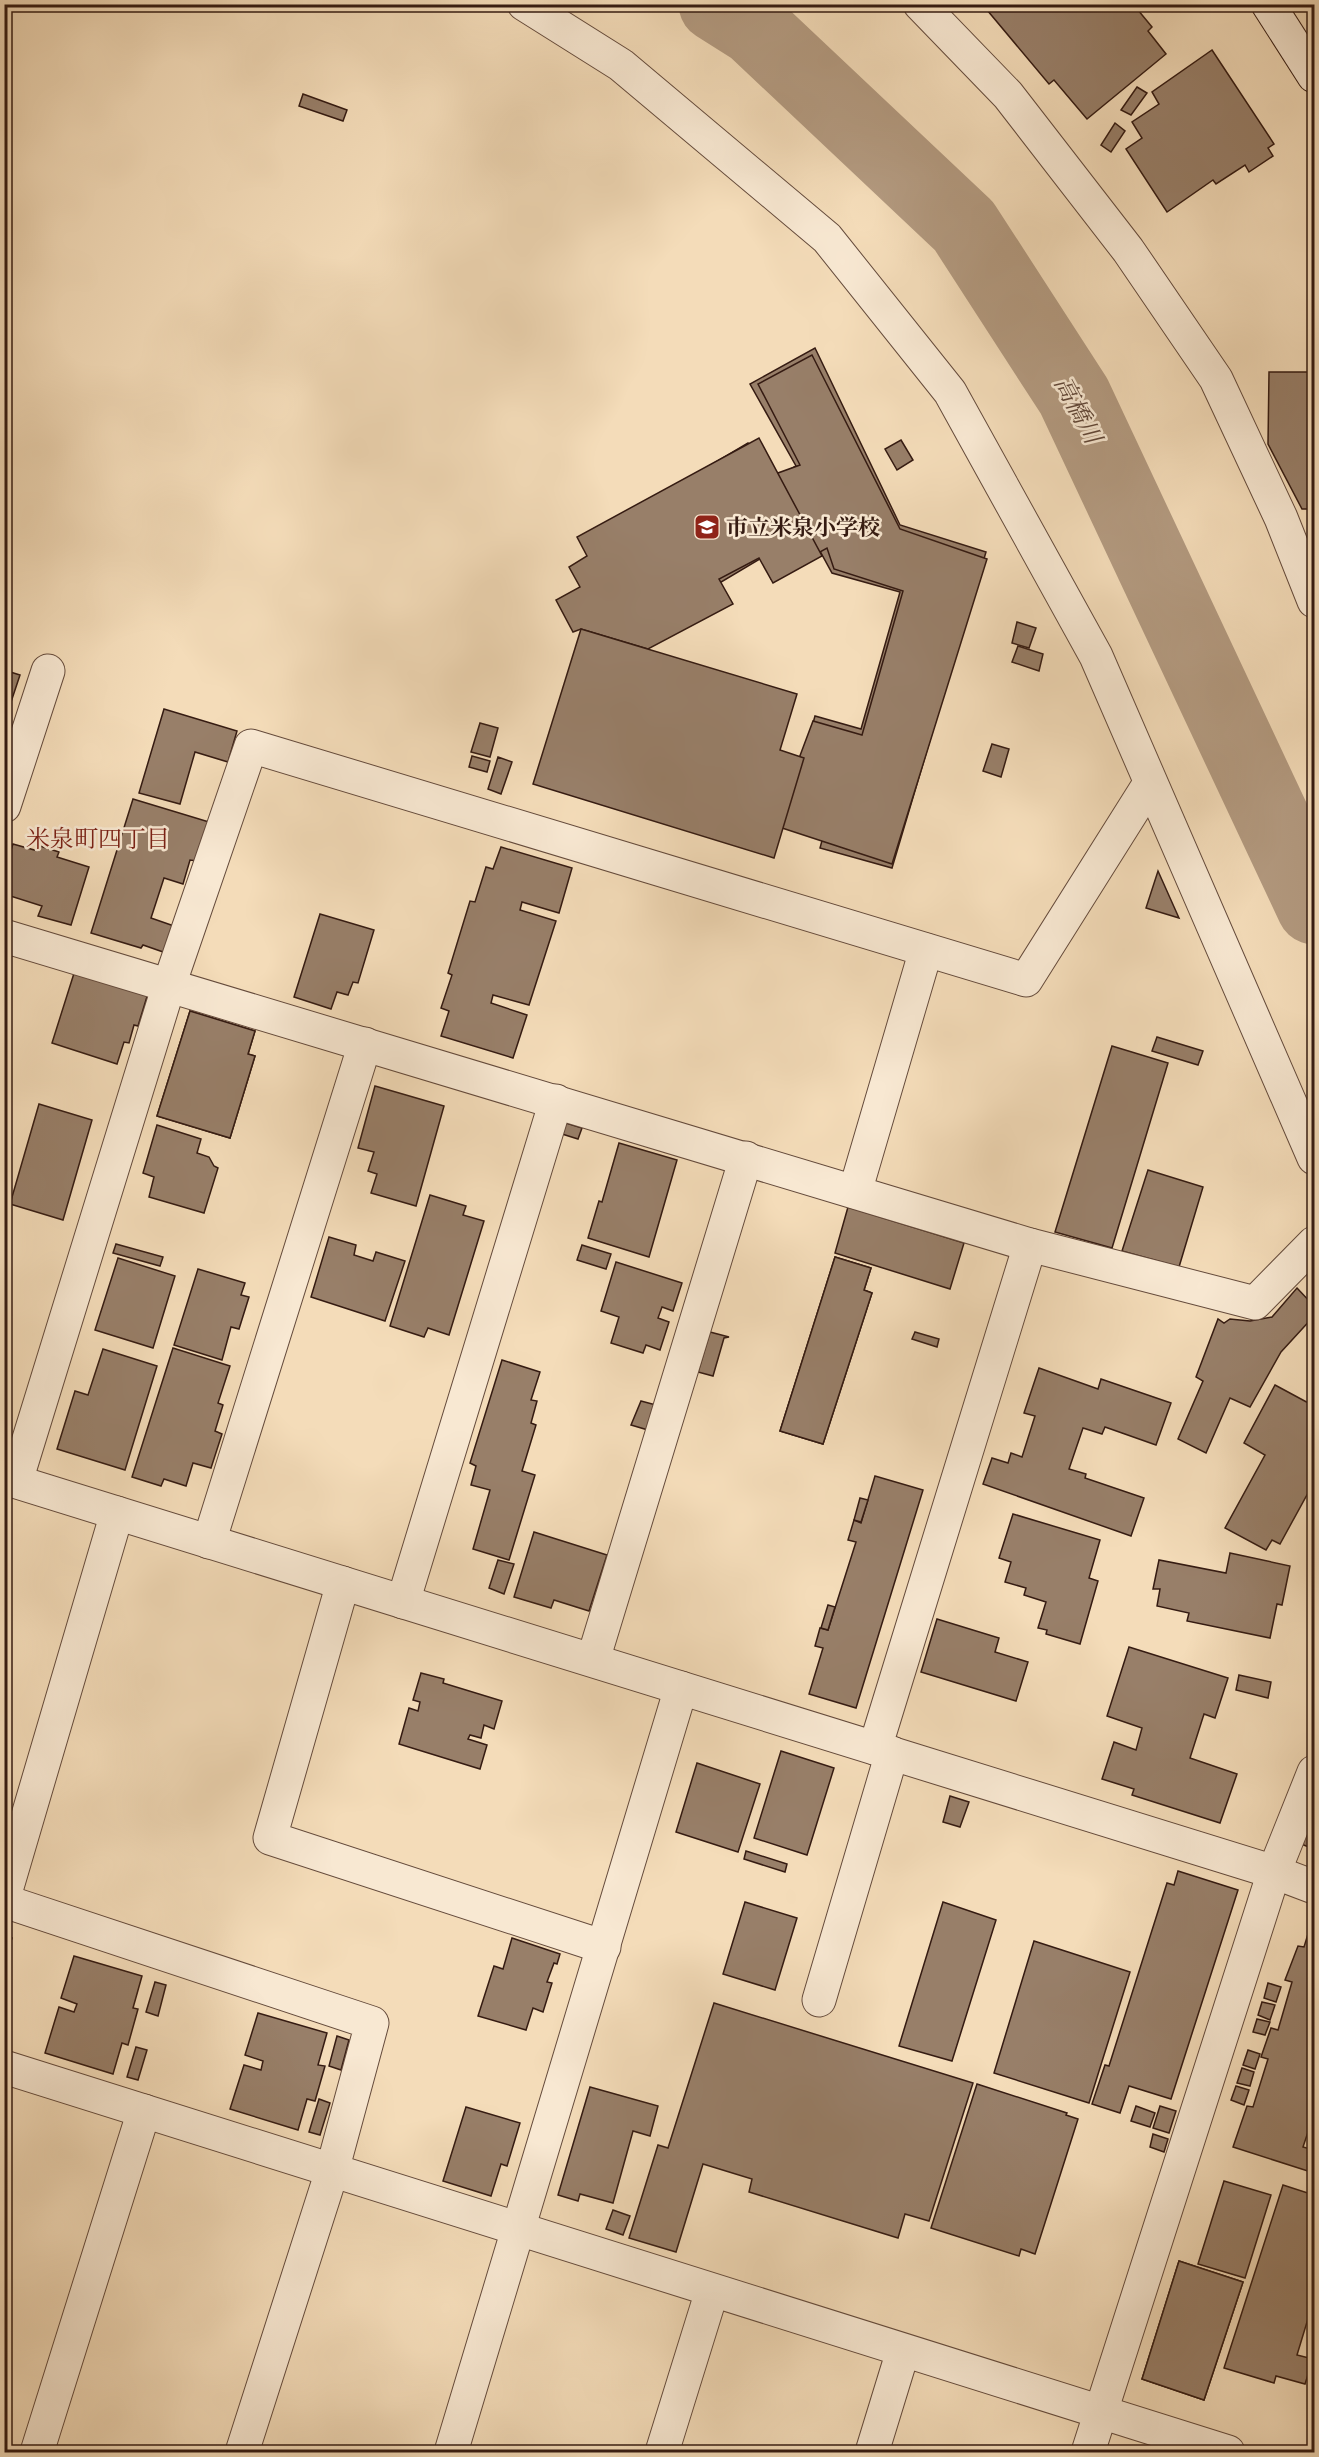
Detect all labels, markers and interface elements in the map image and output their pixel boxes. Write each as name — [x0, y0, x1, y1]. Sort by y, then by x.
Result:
water label: 高橋川 — [1047, 372, 1109, 452]
school or university icon: 市立米泉小学校 — [692, 512, 722, 542]
place label: 市立米泉小学校 — [726, 515, 880, 542]
district label: 米泉町四丁目 — [26, 825, 170, 855]

